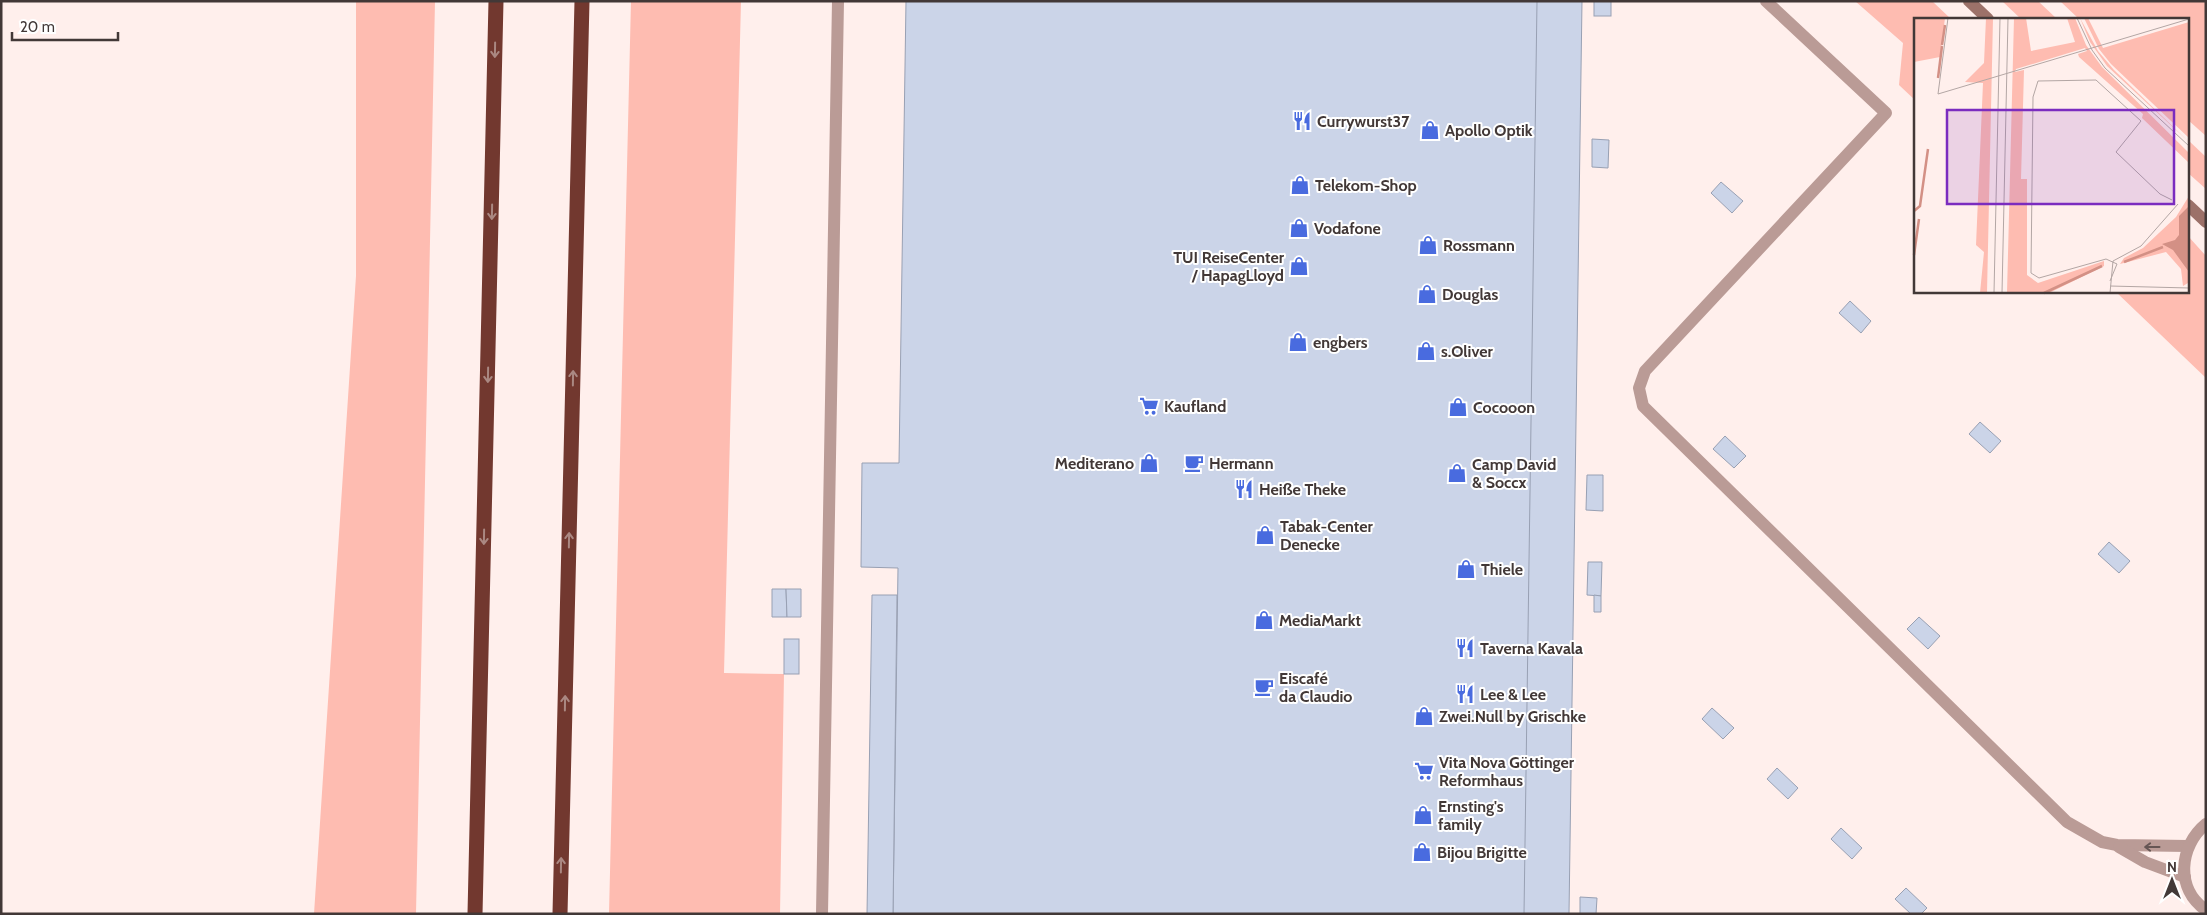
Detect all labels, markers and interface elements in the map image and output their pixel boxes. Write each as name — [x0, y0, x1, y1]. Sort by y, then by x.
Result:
scale bar — [12, 10, 119, 42]
text: 20 m — [20, 18, 55, 36]
inset map — [1914, 18, 2190, 292]
one-way arrow — [491, 42, 500, 58]
restaurant icon: Currywurst37 — [1291, 110, 1313, 132]
place label: Currywurst37 — [1317, 112, 1410, 131]
shop icon: Apollo Optik — [1419, 119, 1441, 141]
place label: Apollo Optik — [1445, 121, 1533, 140]
shop icon: Telekom-Shop — [1289, 174, 1311, 196]
place label: Telekom-Shop — [1315, 176, 1417, 195]
one-way arrow — [487, 204, 496, 220]
shop icon: Vodafone — [1288, 217, 1310, 239]
place label: Vodafone — [1314, 219, 1381, 238]
shop icon: Rossmann — [1417, 234, 1439, 256]
place label: Rossmann — [1443, 236, 1515, 255]
place label: TUI ReiseCenter / HapagLloyd — [1173, 248, 1285, 285]
shop icon: TUI ReiseCenter / HapagLloyd — [1288, 255, 1310, 277]
shop icon: Douglas — [1416, 283, 1438, 305]
place label: Douglas — [1442, 285, 1499, 304]
shop icon: engbers — [1287, 331, 1309, 353]
place label: engbers — [1313, 333, 1368, 352]
shop icon: s.Oliver — [1415, 340, 1437, 362]
place label: s.Oliver — [1441, 342, 1493, 361]
one-way arrow — [483, 366, 493, 383]
one-way arrow — [568, 370, 578, 386]
supermarket icon: Kaufland — [1138, 395, 1160, 417]
shop icon: Cocooon — [1447, 396, 1469, 418]
place label: Kaufland — [1164, 397, 1226, 416]
place label: Cocooon — [1473, 398, 1535, 417]
shop icon: Mediterano — [1138, 452, 1160, 474]
cafe icon: Hermann — [1183, 452, 1205, 474]
place label: Mediterano — [1055, 454, 1134, 473]
place label: Hermann — [1209, 454, 1274, 473]
place label: Camp David & Soccx — [1472, 455, 1556, 492]
shop icon: Camp David & Soccx — [1446, 462, 1468, 484]
restaurant icon: Heiße Theke — [1233, 478, 1255, 500]
place label: Heiße Theke — [1259, 480, 1346, 499]
place label: Tabak-Center Denecke — [1280, 517, 1374, 554]
shop icon: Tabak-Center Denecke — [1254, 524, 1276, 546]
one-way arrow — [479, 529, 489, 545]
one-way arrow — [564, 532, 574, 548]
shop icon: Thiele — [1455, 558, 1477, 580]
place label: Thiele — [1481, 560, 1523, 579]
shop icon: MediaMarkt — [1253, 609, 1275, 631]
place label: MediaMarkt — [1279, 611, 1361, 630]
restaurant icon: Taverna Kavala — [1454, 637, 1476, 659]
place label: Taverna Kavala — [1480, 639, 1583, 658]
place label: Eiscafé da Claudio — [1279, 669, 1353, 706]
cafe icon: Eiscafé da Claudio — [1253, 676, 1275, 698]
restaurant icon: Lee & Lee — [1454, 683, 1476, 705]
place label: Lee & Lee — [1480, 685, 1546, 704]
one-way arrow — [560, 695, 570, 711]
shop icon: Zwei.Null by Grischke — [1413, 705, 1435, 727]
place label: Zwei.Null by Grischke — [1439, 707, 1586, 726]
place label: Vita Nova Göttinger Reformhaus — [1439, 753, 1575, 790]
supermarket icon: Vita Nova Göttinger Reformhaus — [1413, 760, 1435, 782]
place label: Ernsting's family — [1438, 797, 1504, 834]
shop icon: Ernsting's family — [1412, 804, 1434, 826]
shop icon: Bijou Brigitte — [1411, 841, 1433, 863]
one-way arrow — [2145, 842, 2161, 852]
place label: Bijou Brigitte — [1437, 843, 1527, 862]
north arrow — [2147, 855, 2197, 905]
one-way arrow — [556, 857, 566, 874]
text: N — [2167, 858, 2177, 876]

